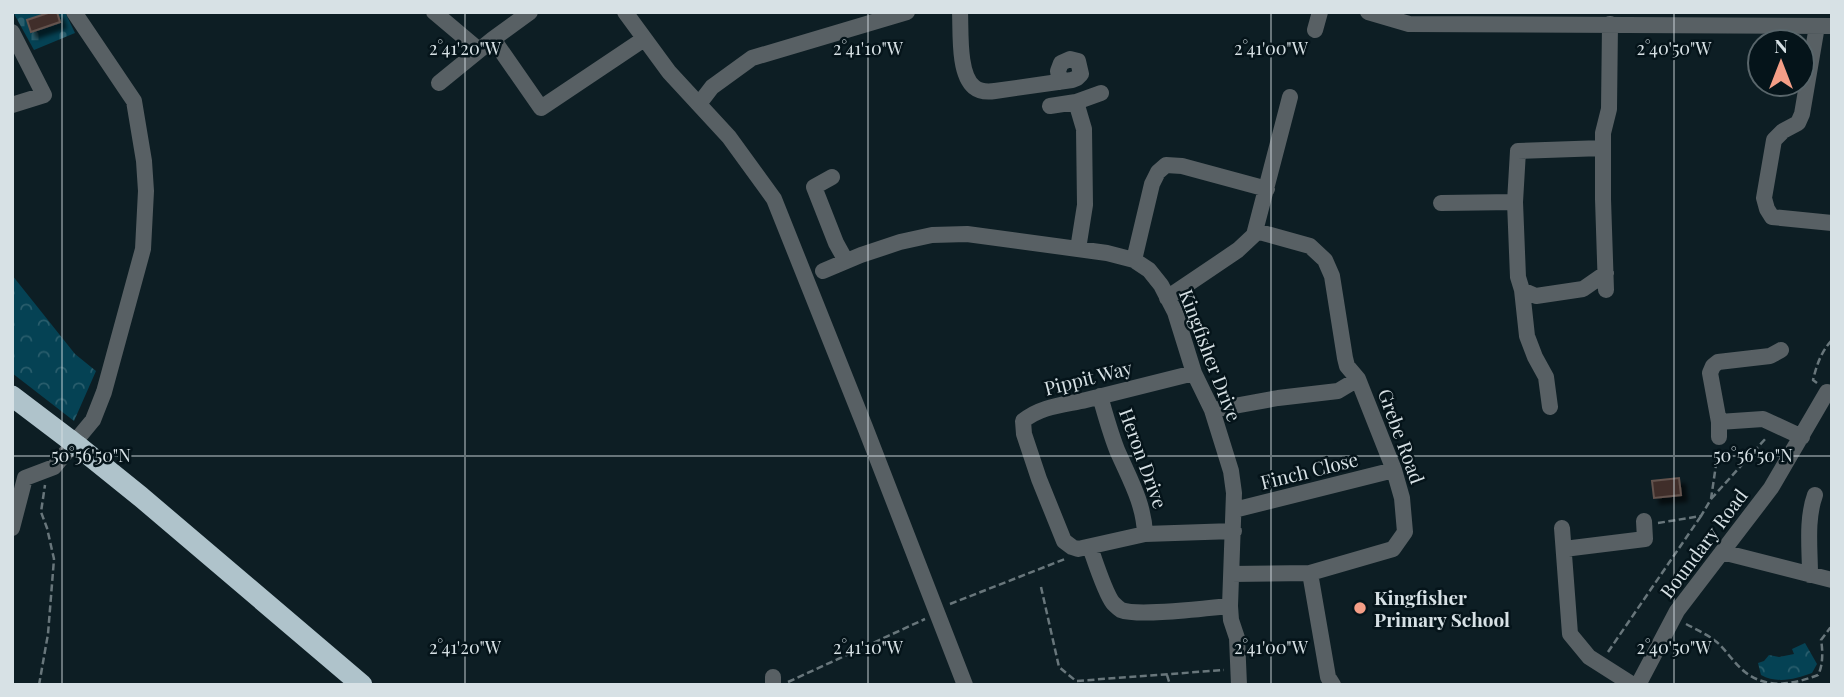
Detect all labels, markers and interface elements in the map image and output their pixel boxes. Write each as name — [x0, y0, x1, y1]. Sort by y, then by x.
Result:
north arrow — [1746, 28, 1816, 98]
text: N — [1774, 32, 1788, 58]
text: 2°41'20"W — [429, 36, 502, 60]
text: 2°41'10"W — [833, 36, 904, 60]
text: 2°41'00"W — [1234, 36, 1309, 60]
text: 2°40'50"W — [1636, 36, 1712, 60]
street label: Kingfisher Drive — [1174, 285, 1248, 425]
street label: Pippit Way — [1041, 353, 1135, 401]
street label: Grebe Road — [1373, 385, 1431, 487]
street label: Heron Drive — [1114, 404, 1174, 512]
text: 50°56'50"N — [51, 443, 131, 467]
text: 50°56'50"N — [1713, 443, 1793, 467]
street label: Finch Close — [1257, 445, 1361, 495]
street label: Boundary Road — [1653, 483, 1753, 603]
place label: Kingfisher Primary School — [1374, 584, 1510, 632]
marker: Kingfisher Primary School — [1352, 600, 1368, 616]
text: 2°41'20"W — [429, 635, 502, 659]
text: 2°41'10"W — [833, 635, 904, 659]
text: 2°41'00"W — [1234, 635, 1309, 659]
text: 2°40'50"W — [1636, 635, 1712, 659]

